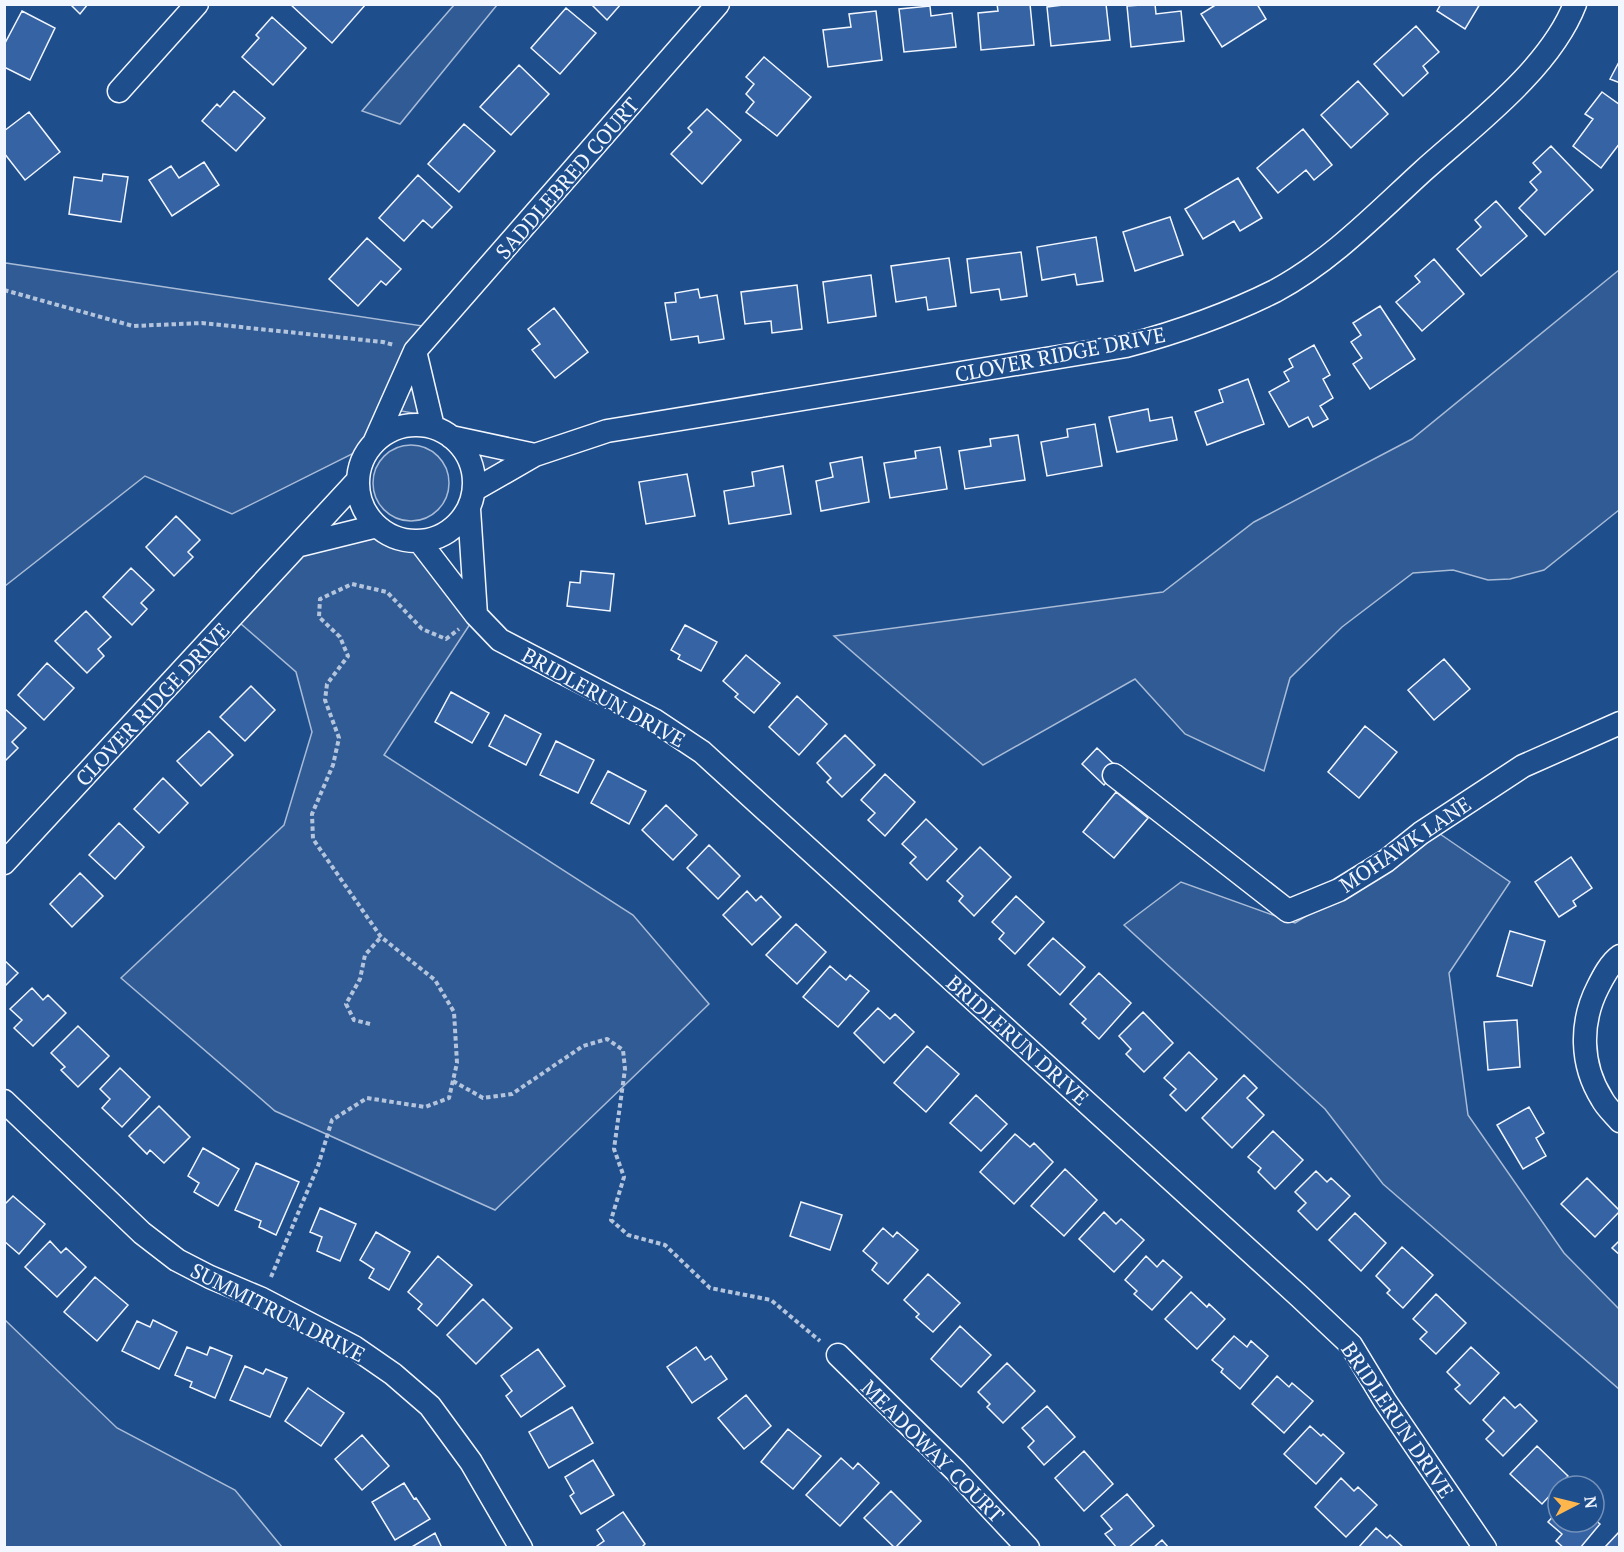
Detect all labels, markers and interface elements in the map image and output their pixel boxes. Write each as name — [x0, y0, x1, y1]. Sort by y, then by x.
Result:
street label: SADDLEBRED COURT — [489, 91, 645, 265]
street label: CLOVER RIDGE DRIVE — [952, 320, 1168, 388]
street label: CLOVER RIDGE DRIVE — [69, 616, 235, 792]
street label: BRIDLERUN DRIVE — [517, 641, 691, 753]
street label: MOHAWK LANE — [1334, 790, 1476, 898]
street label: BRIDLERUN DRIVE — [941, 969, 1095, 1111]
street label: SUMMITRUN DRIVE — [186, 1256, 370, 1368]
street label: BRIDLERUN DRIVE — [1335, 1337, 1461, 1503]
street label: MEADOWAY COURT — [855, 1373, 1011, 1529]
north arrow — [1546, 1474, 1606, 1534]
text: N — [1579, 1495, 1603, 1510]

